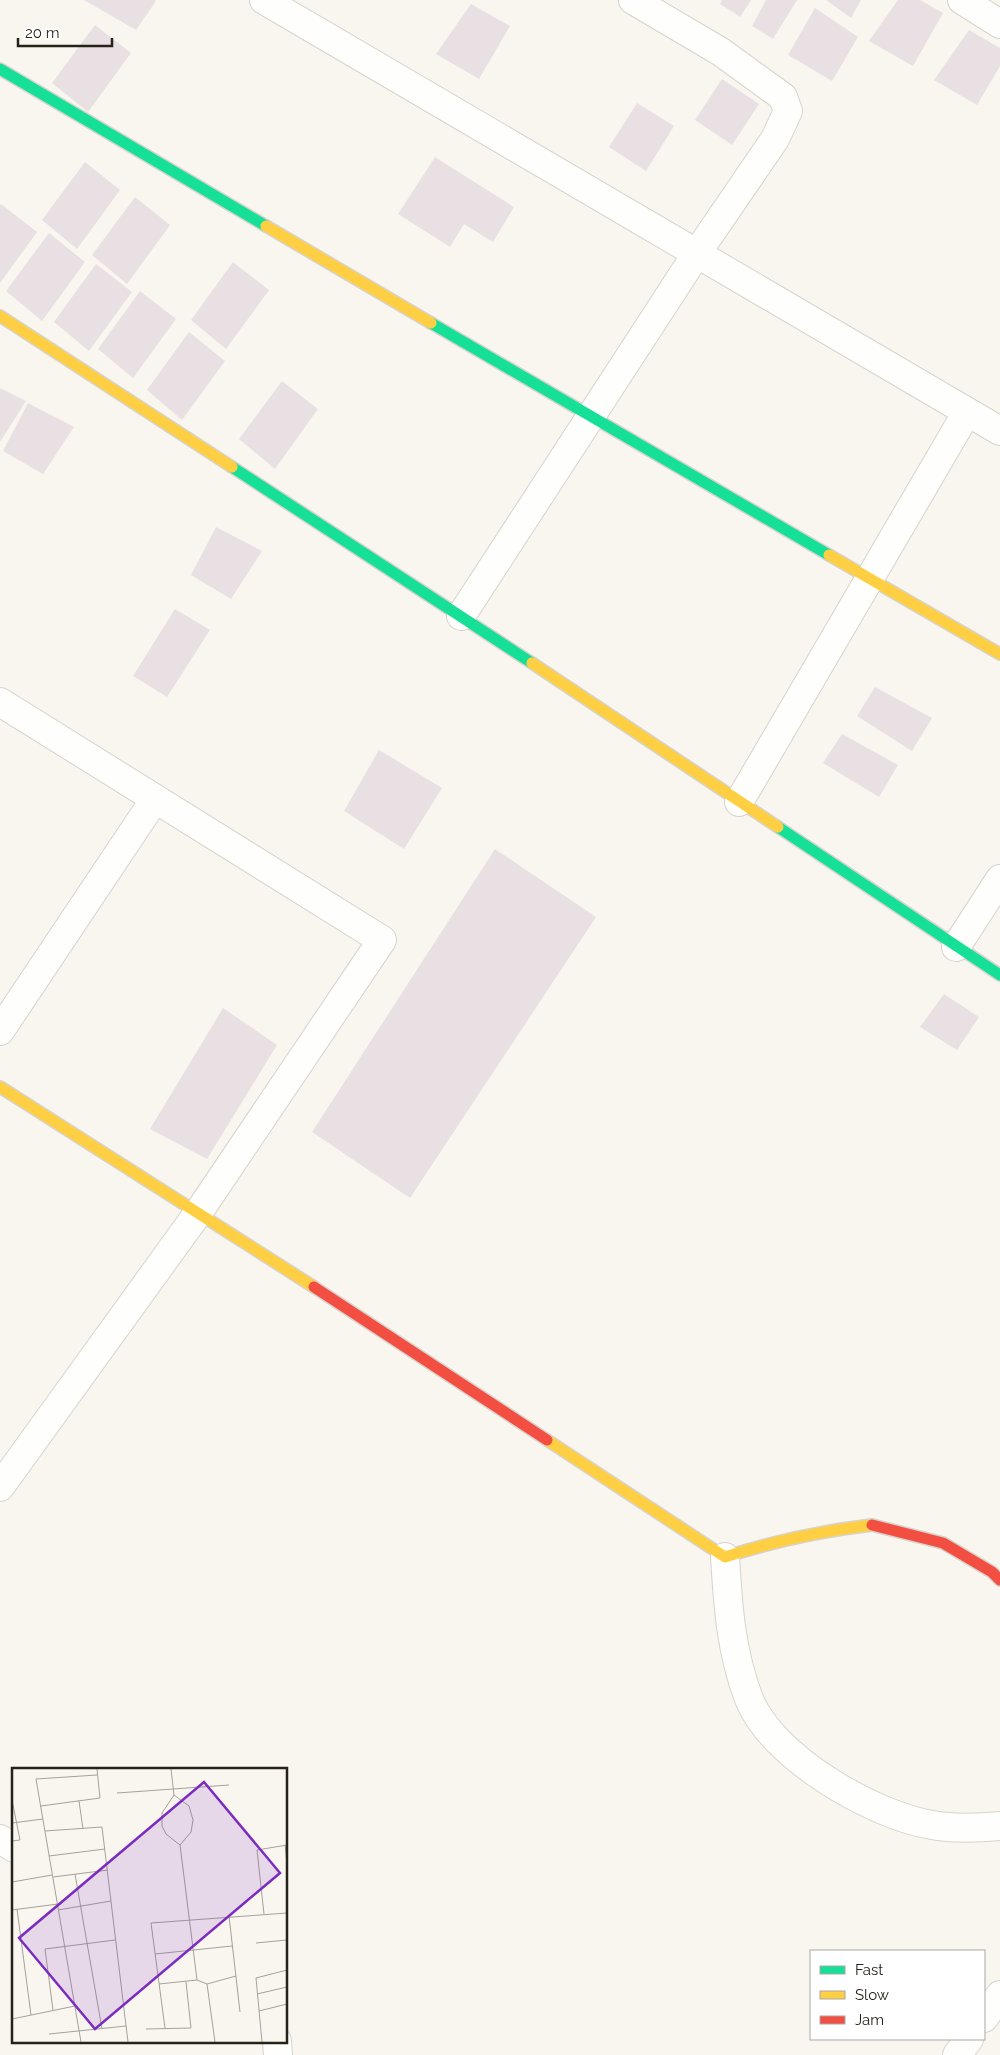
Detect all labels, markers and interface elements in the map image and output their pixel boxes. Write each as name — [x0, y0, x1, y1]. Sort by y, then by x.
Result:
scale bar — [18, 15, 111, 47]
text: 20 m — [25, 24, 60, 42]
inset map — [12, 1768, 288, 2042]
legend — [810, 1950, 985, 2040]
text: Fast — [855, 1961, 883, 1979]
text: Slow — [855, 1986, 889, 2004]
text: Jam — [855, 2011, 884, 2029]

